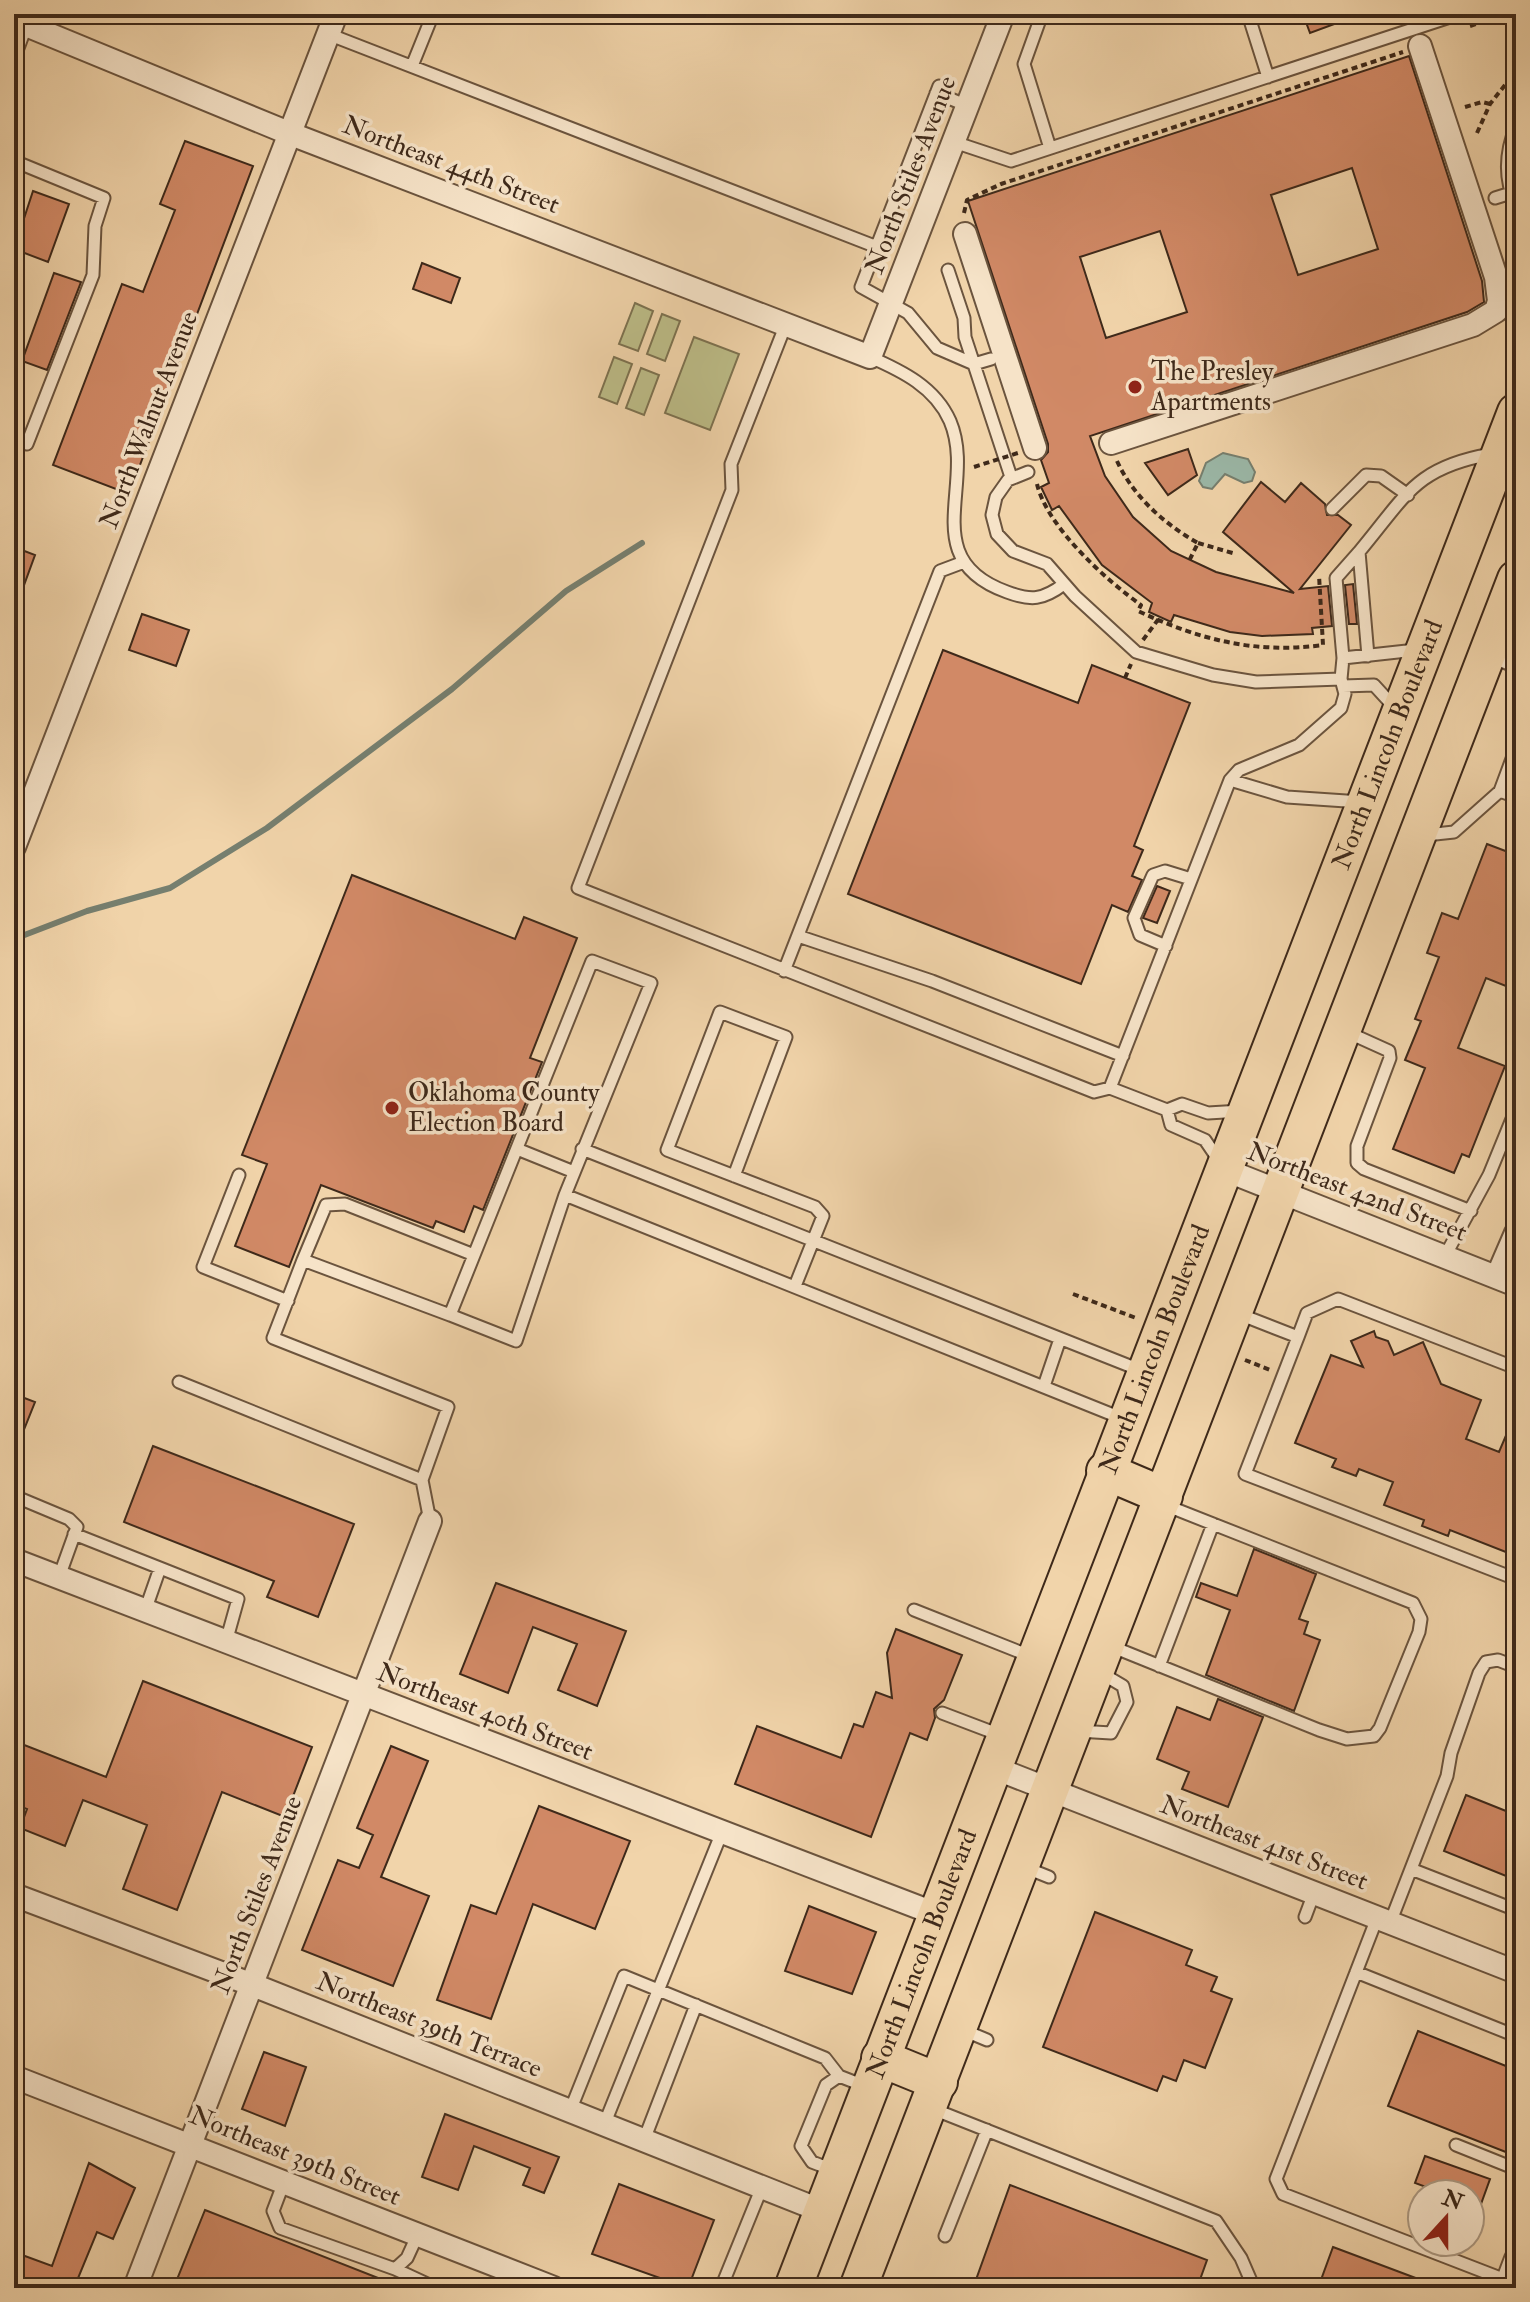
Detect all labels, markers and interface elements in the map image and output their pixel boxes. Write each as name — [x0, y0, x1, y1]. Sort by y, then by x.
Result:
street label: North Stiles Avenue — [859, 71, 963, 278]
street label: Northeast 44th Street — [338, 109, 564, 221]
street label: North Walnut Avenue — [93, 307, 205, 533]
place label: The Presley Apartments — [1150, 356, 1274, 419]
marker: The Presley Apartments — [1126, 378, 1144, 396]
street label: North Lincoln Boulevard — [1325, 615, 1450, 874]
place label: Oklahoma County Election Board — [408, 1077, 600, 1139]
marker: Oklahoma County Election Board — [383, 1099, 401, 1117]
street label: Northeast 42nd Street — [1243, 1135, 1471, 1249]
street label: North Lincoln Boulevard — [1092, 1220, 1217, 1478]
street label: Northeast 40th Street — [372, 1656, 598, 1768]
street label: Northeast 41st Street — [1156, 1789, 1372, 1897]
street label: North Stiles Avenue — [205, 1791, 309, 1998]
street label: North Lincoln Boulevard — [859, 1825, 984, 2083]
street label: Northeast 39th Terrace — [312, 1965, 547, 2085]
street label: Northeast 39th Street — [185, 2099, 405, 2213]
north arrow — [1406, 2178, 1486, 2258]
text: N — [1438, 2183, 1467, 2217]

